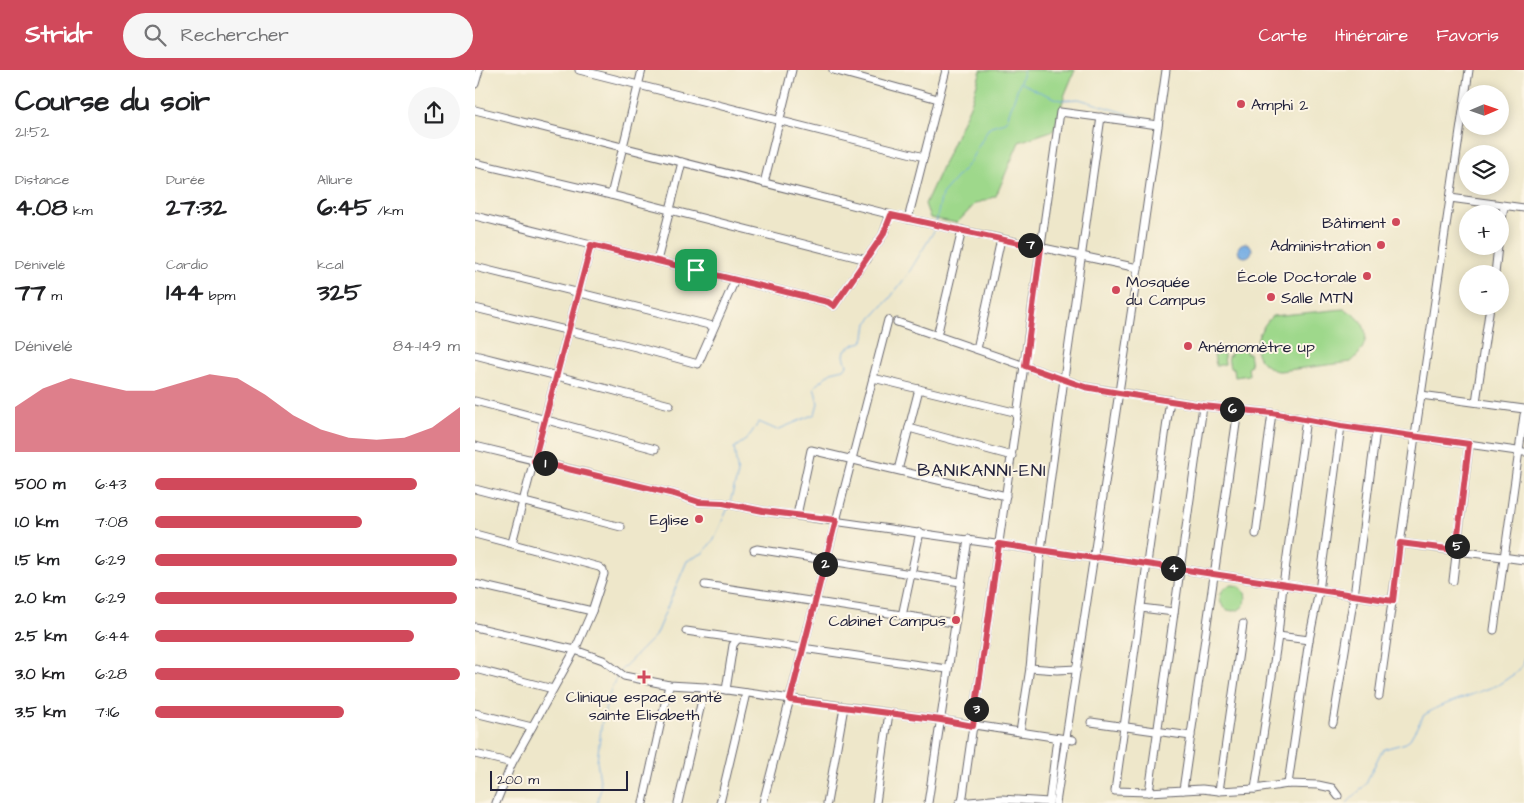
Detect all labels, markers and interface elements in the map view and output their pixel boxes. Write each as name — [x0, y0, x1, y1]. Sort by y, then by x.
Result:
search box — [123, 13, 473, 58]
text: Stridr — [25, 18, 93, 52]
icon: search — [141, 21, 169, 49]
text: Rechercher — [181, 22, 289, 49]
text: Carte — [1258, 23, 1307, 48]
text: Itinéraire — [1335, 23, 1408, 48]
text: Favoris — [1436, 23, 1499, 48]
text: Course du soir — [15, 82, 210, 121]
north arrow — [1459, 85, 1509, 135]
map controls — [1459, 85, 1509, 315]
button: share — [408, 87, 460, 139]
place label: Amphi 2 — [1251, 94, 1309, 116]
marker: Amphi 2 — [1235, 98, 1247, 110]
text: 21:52 — [15, 121, 49, 143]
button: layers — [1459, 145, 1509, 195]
text: Distance — [15, 170, 69, 190]
text: Durée — [166, 170, 205, 190]
text: Allure — [317, 170, 353, 190]
text: 4.08 — [15, 190, 68, 225]
text: 27:32 — [166, 190, 227, 225]
text: 6:45 — [317, 190, 372, 225]
text: km — [68, 201, 93, 221]
text: /km — [372, 201, 403, 221]
button: + — [1459, 205, 1509, 255]
place label: Bâtiment — [1322, 212, 1387, 234]
marker: Bâtiment — [1390, 216, 1402, 228]
pin: 7 — [1017, 232, 1043, 258]
text: 7 — [1026, 235, 1035, 255]
place label: Administration — [1270, 235, 1371, 257]
marker: Administration — [1375, 239, 1387, 251]
pin — [675, 249, 717, 291]
text: Dénivelé — [15, 255, 65, 275]
text: Cardio — [166, 255, 208, 275]
text: kcal — [317, 255, 344, 275]
icon: arrive — [682, 256, 710, 284]
button: − — [1459, 265, 1509, 315]
place label: École Doctorale — [1238, 266, 1357, 288]
marker: École Doctorale — [1361, 270, 1373, 282]
place label: Mosquée du Campus — [1126, 271, 1206, 311]
text: 77 — [15, 275, 46, 310]
text: 144 — [166, 275, 203, 310]
text: 325 — [317, 275, 362, 310]
marker: Mosquée du Campus — [1110, 284, 1122, 296]
text: m — [46, 286, 62, 306]
text: bpm — [203, 286, 235, 306]
place label: Salle MTN — [1281, 287, 1353, 309]
marker: Salle MTN — [1265, 291, 1277, 303]
text: Dénivelé — [15, 335, 73, 357]
text: 84–149 m — [393, 335, 460, 357]
place label: Anémomètre up — [1198, 336, 1315, 358]
marker: Anémomètre up — [1182, 340, 1194, 352]
pin: 6 — [1219, 396, 1245, 422]
text: 6 — [1228, 399, 1237, 419]
pin: 1 — [533, 450, 557, 476]
text: 1 — [545, 453, 546, 473]
district label: BANIKANNI-ENI — [917, 458, 1047, 483]
text: 500 m — [15, 473, 65, 495]
text: 6:43 — [95, 473, 127, 495]
place label: Eglise — [650, 509, 689, 532]
text: 1.0 km — [15, 511, 58, 533]
text: 7:08 — [95, 511, 128, 533]
marker: Eglise — [693, 513, 705, 525]
pin: 5 — [1445, 534, 1469, 558]
text: 5 — [1453, 536, 1462, 556]
text: 1.5 km — [15, 549, 59, 571]
text: 6:29 — [95, 549, 126, 571]
pin: 2 — [813, 552, 837, 576]
text: 2 — [821, 554, 830, 574]
pin: 4 — [1161, 556, 1185, 580]
text: 4 — [1169, 558, 1178, 578]
text: 2.0 km — [15, 587, 65, 609]
text: 6:29 — [95, 587, 126, 609]
place label: Cabinet Campus — [829, 610, 946, 632]
marker: Cabinet Campus — [950, 614, 962, 626]
text: 2.5 km — [15, 625, 66, 647]
text: 6:44 — [95, 625, 129, 647]
text: 3.0 km — [15, 663, 64, 685]
text: 6:28 — [95, 663, 127, 685]
marker: Clinique espace santé sainte Elisabeth — [637, 670, 651, 684]
place label: Clinique espace santé sainte Elisabeth — [566, 686, 723, 726]
pin: 3 — [963, 696, 989, 722]
text: 3 — [973, 699, 980, 719]
text: 3.5 km — [15, 701, 65, 723]
text: 7:16 — [95, 701, 120, 723]
scale bar — [490, 768, 627, 791]
text: 200 m — [497, 770, 539, 790]

